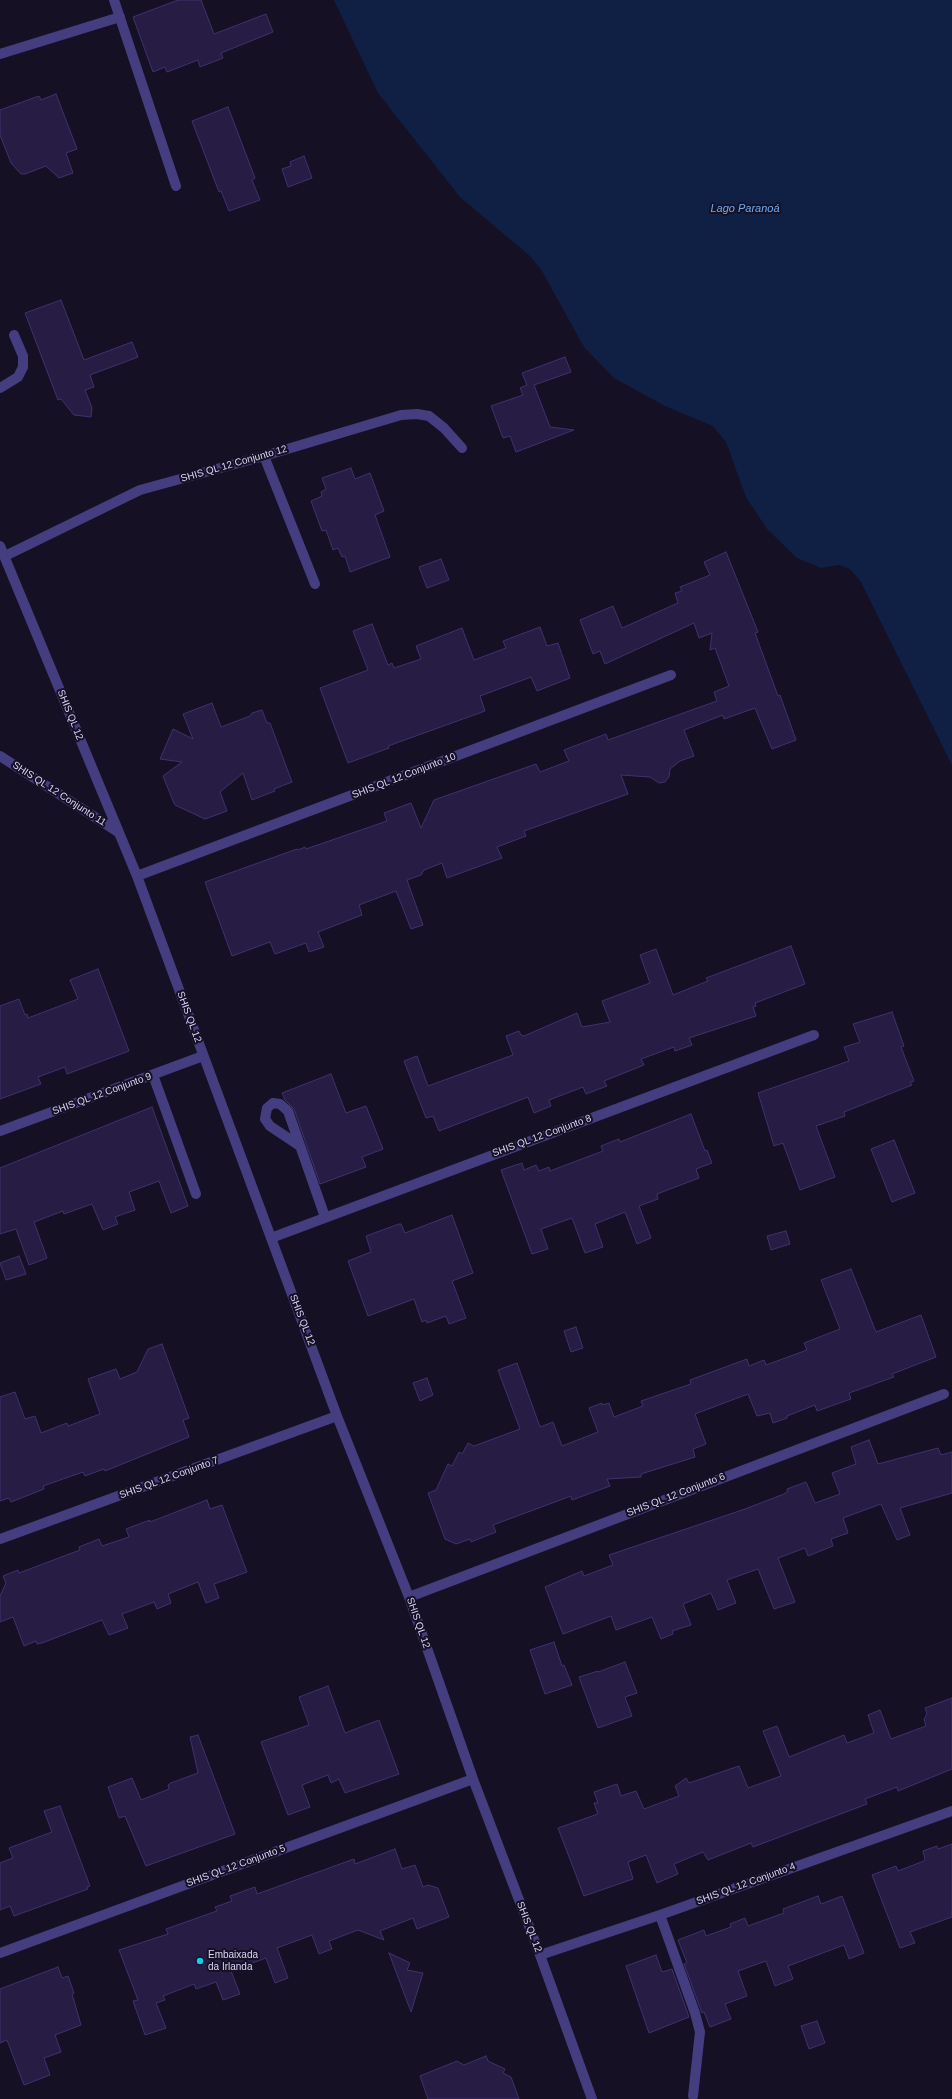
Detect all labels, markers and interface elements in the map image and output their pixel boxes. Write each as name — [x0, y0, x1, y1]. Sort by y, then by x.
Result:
water label: Lago Paranoá — [710, 202, 780, 216]
street label: SHIS QL 12 Conjunto 12 — [179, 443, 289, 485]
street label: SHIS QL 12 — [54, 688, 86, 742]
street label: SHIS QL 12 Conjunto 10 — [350, 751, 458, 801]
street label: SHIS QL 12 Conjunto 11 — [10, 759, 108, 829]
street label: SHIS QL 12 — [174, 990, 204, 1044]
street label: SHIS QL 12 Conjunto 9 — [51, 1070, 153, 1118]
street label: SHIS QL 12 Conjunto 8 — [491, 1112, 593, 1160]
street label: SHIS QL 12 — [287, 1293, 317, 1347]
street label: SHIS QL 12 Conjunto 7 — [118, 1454, 220, 1502]
street label: SHIS QL 12 Conjunto 6 — [625, 1471, 727, 1519]
street label: SHIS QL 12 — [404, 1596, 432, 1650]
street label: SHIS QL 12 Conjunto 5 — [185, 1842, 287, 1890]
street label: SHIS QL 12 Conjunto 4 — [695, 1860, 797, 1908]
street label: SHIS QL 12 — [514, 1900, 544, 1954]
place label: Embaixada da Irlanda — [208, 1949, 258, 1972]
marker: Embaixada da Irlanda — [195, 1956, 205, 1966]

